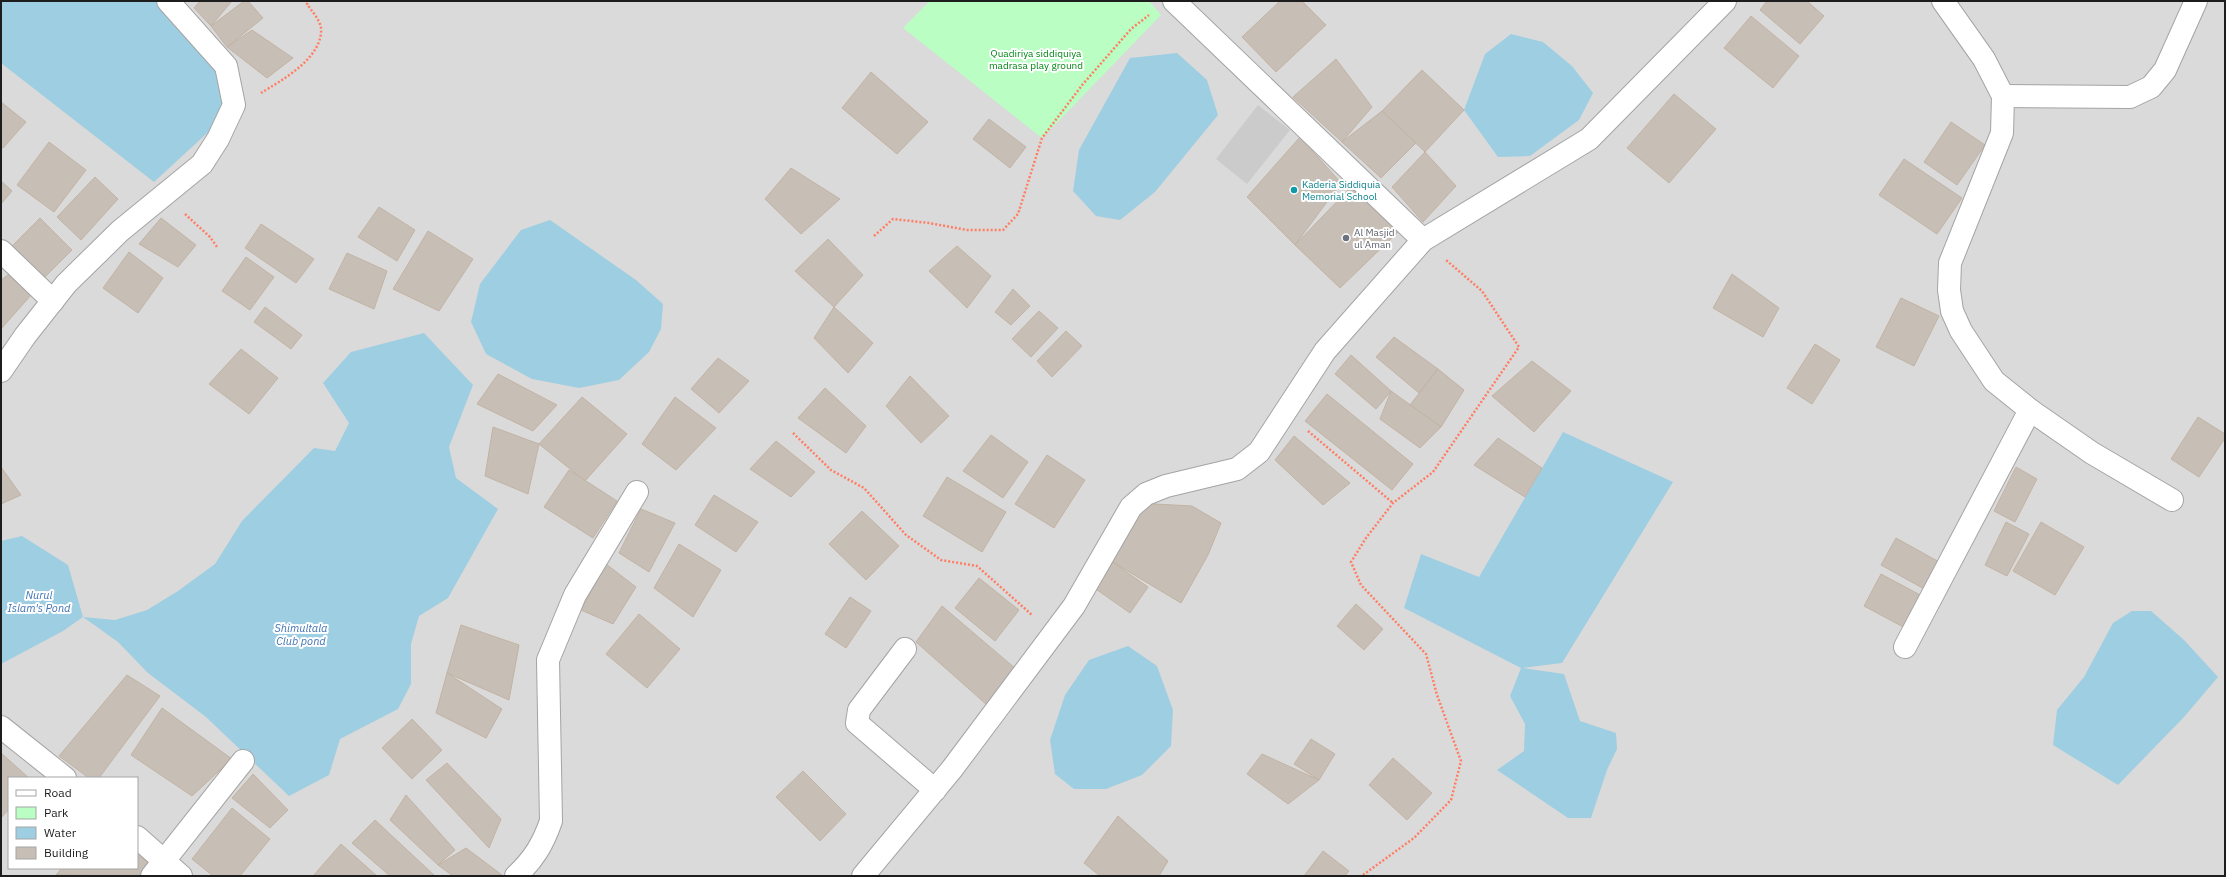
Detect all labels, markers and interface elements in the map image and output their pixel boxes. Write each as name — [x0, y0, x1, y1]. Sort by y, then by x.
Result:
park label: Quadiriya siddiquiya madrasa play ground — [989, 47, 1083, 72]
place label: Kaderia Siddiquia Memorial School — [1302, 178, 1381, 203]
marker: Kaderia Siddiquia Memorial School — [1289, 185, 1299, 195]
place label: Al Masjid ul Aman — [1354, 226, 1395, 251]
marker: Al Masjid ul Aman — [1341, 233, 1351, 243]
water label: Nurul Islam's Pond — [7, 588, 71, 615]
water label: Shimultala Club pond — [274, 621, 328, 648]
legend — [8, 777, 138, 869]
text: Road — [44, 785, 72, 800]
text: Park — [44, 805, 69, 820]
text: Water — [44, 825, 77, 840]
text: Building — [44, 845, 89, 860]

